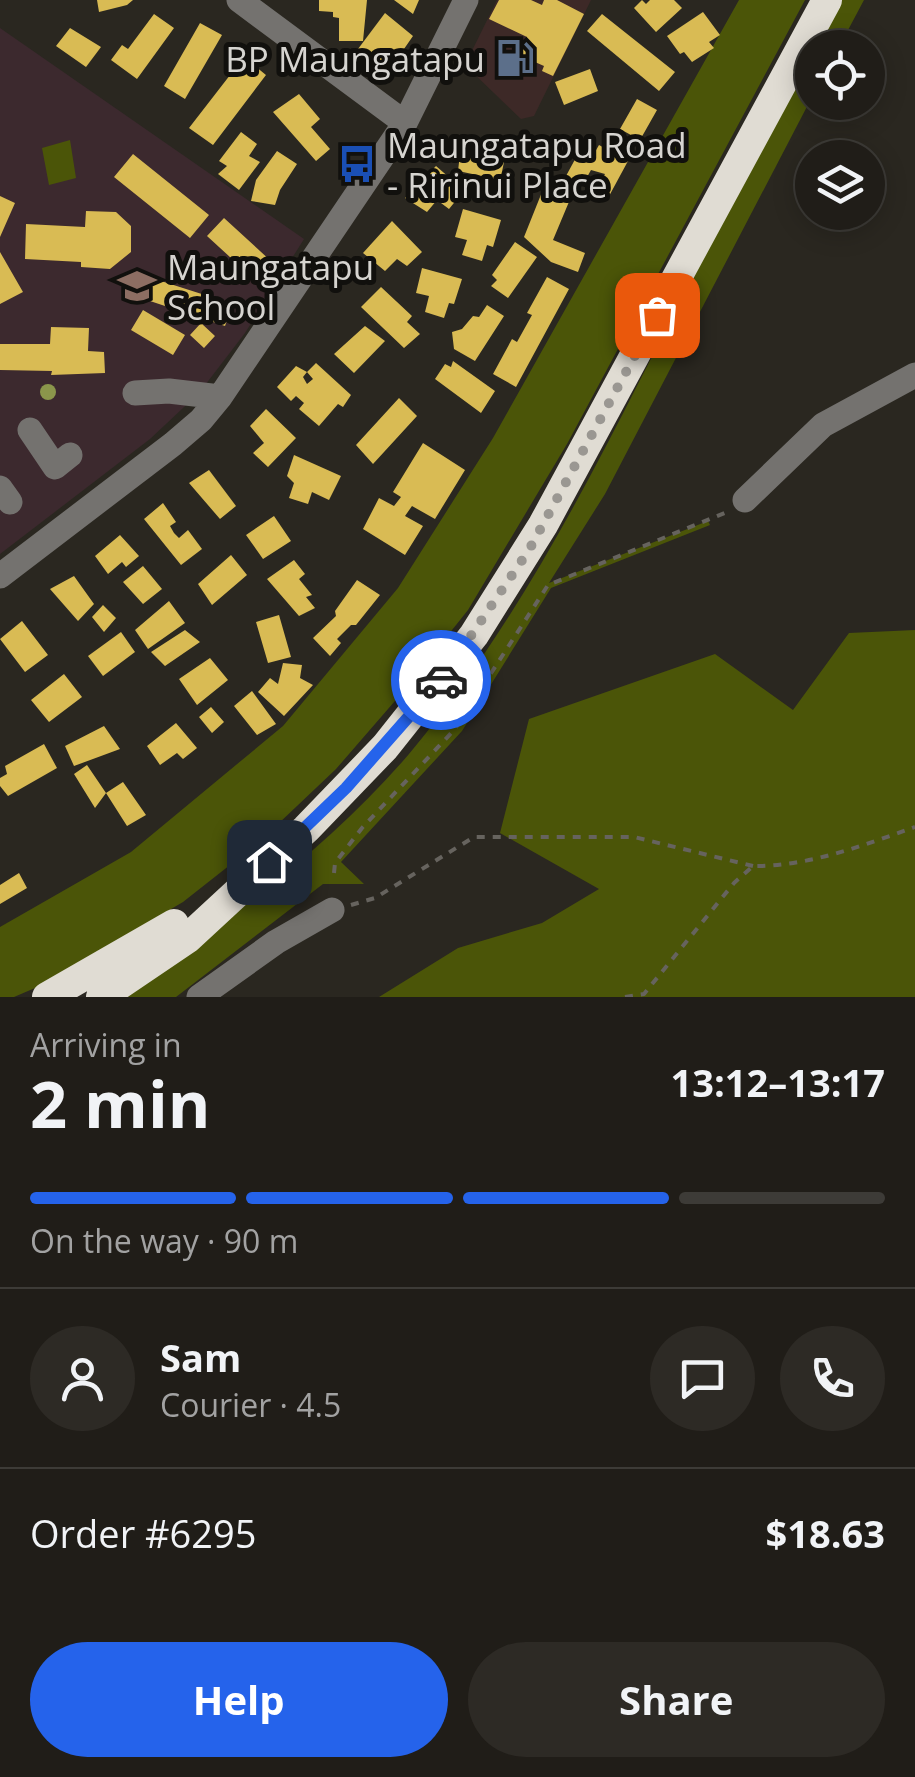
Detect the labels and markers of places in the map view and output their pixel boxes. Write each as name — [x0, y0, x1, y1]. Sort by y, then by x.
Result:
place label: BP Maungatapu — [225, 35, 485, 82]
fuel station icon: BP Maungatapu — [494, 37, 536, 79]
place label: Maungatapu Road - Ririnui Place — [387, 121, 687, 208]
bus stop icon: Maungatapu Road - Ririnui Place — [336, 143, 378, 185]
place label: Maungatapu School — [167, 243, 374, 330]
school or university icon: Maungatapu School — [116, 265, 158, 307]
pin — [615, 273, 700, 358]
pin — [227, 820, 312, 905]

